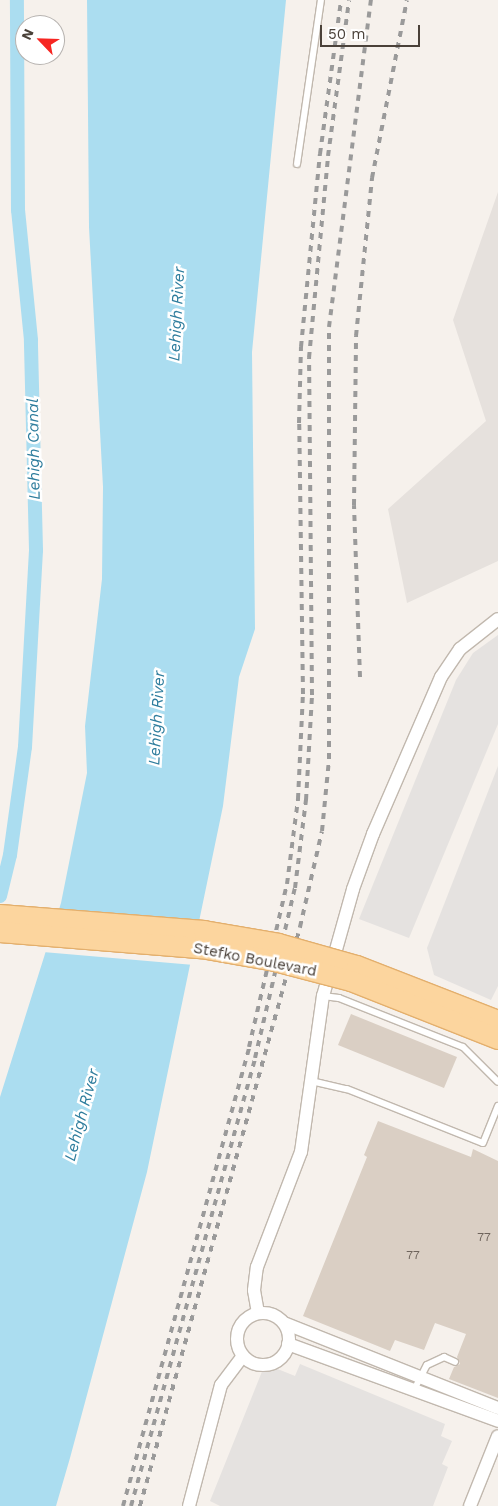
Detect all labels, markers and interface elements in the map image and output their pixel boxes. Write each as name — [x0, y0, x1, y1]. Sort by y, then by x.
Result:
north arrow — [15, 15, 65, 65]
scale bar — [323, 15, 423, 47]
text: 50 m — [328, 25, 365, 43]
text: N — [18, 26, 37, 42]
water label: Lehigh River — [165, 266, 189, 362]
water label: Lehigh Canal — [24, 398, 44, 500]
water label: Lehigh River — [145, 670, 169, 766]
street label: Stefko Boulevard — [192, 939, 318, 981]
water label: Lehigh River — [60, 1067, 104, 1163]
house number: 77 — [477, 1231, 491, 1245]
house number: 77 — [406, 1249, 420, 1263]

